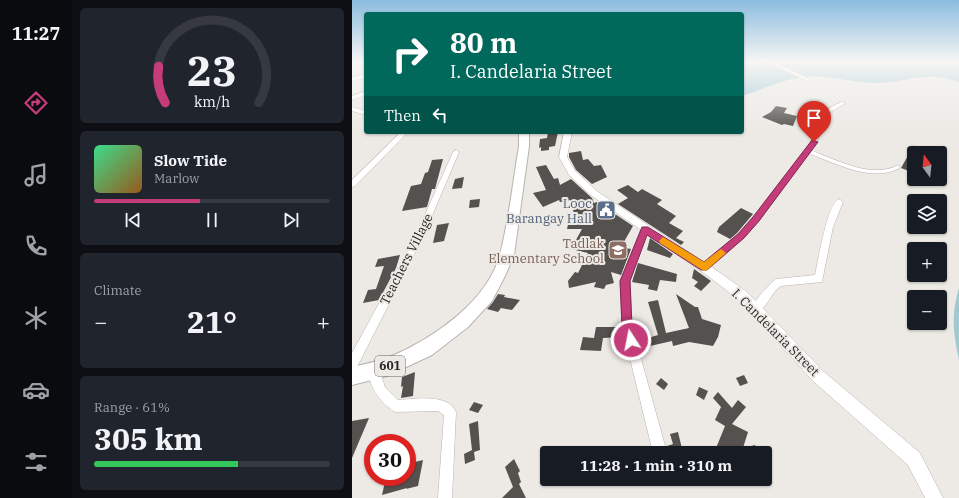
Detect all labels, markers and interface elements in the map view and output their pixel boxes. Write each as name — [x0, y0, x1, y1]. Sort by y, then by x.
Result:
text: 11:27 — [12, 22, 60, 45]
text: 80 m — [450, 24, 517, 61]
icon: right — [384, 28, 436, 80]
text: 23 — [187, 43, 237, 97]
text: I. Candelaria Street — [450, 60, 612, 83]
icon: directions — [22, 89, 50, 117]
text: km/h — [194, 92, 230, 111]
pin — [797, 101, 831, 142]
icon: left — [429, 104, 451, 126]
text: Then — [384, 106, 421, 125]
icon: arrive — [803, 107, 825, 129]
north arrow — [907, 146, 947, 186]
map controls — [907, 146, 947, 330]
text: Slow Tide — [154, 151, 227, 170]
icon: music — [22, 161, 50, 189]
text: Marlow — [154, 170, 199, 187]
button: layers — [907, 194, 947, 234]
place label: Looc Barangay Hall — [506, 195, 592, 227]
public building icon: Looc Barangay Hall — [595, 199, 617, 221]
icon: previous — [122, 209, 144, 231]
icon: pause — [201, 209, 223, 231]
icon: next — [280, 209, 302, 231]
street label: Teachers Village — [376, 211, 437, 308]
icon: phone — [22, 232, 50, 260]
place label: Tadlak Elementary School — [488, 235, 604, 267]
school or university icon: Tadlak Elementary School — [607, 239, 629, 261]
button: + — [907, 242, 947, 282]
text: Climate — [94, 282, 141, 299]
street label: I. Candelaria Street — [728, 285, 823, 380]
button: − — [907, 290, 947, 330]
text: 21° — [187, 302, 237, 341]
icon: climate — [22, 304, 50, 332]
text: − — [94, 307, 107, 336]
text: + — [317, 307, 330, 336]
position arrow — [610, 319, 652, 361]
road number: 601 — [375, 356, 405, 376]
icon: car — [22, 376, 50, 404]
text: Range · 61% — [94, 399, 170, 416]
text: 305 km — [94, 419, 203, 458]
speed limit sign: 30 — [364, 434, 416, 486]
icon: filters — [22, 448, 50, 476]
text: 11:28 · 1 min · 310 m — [580, 456, 732, 475]

